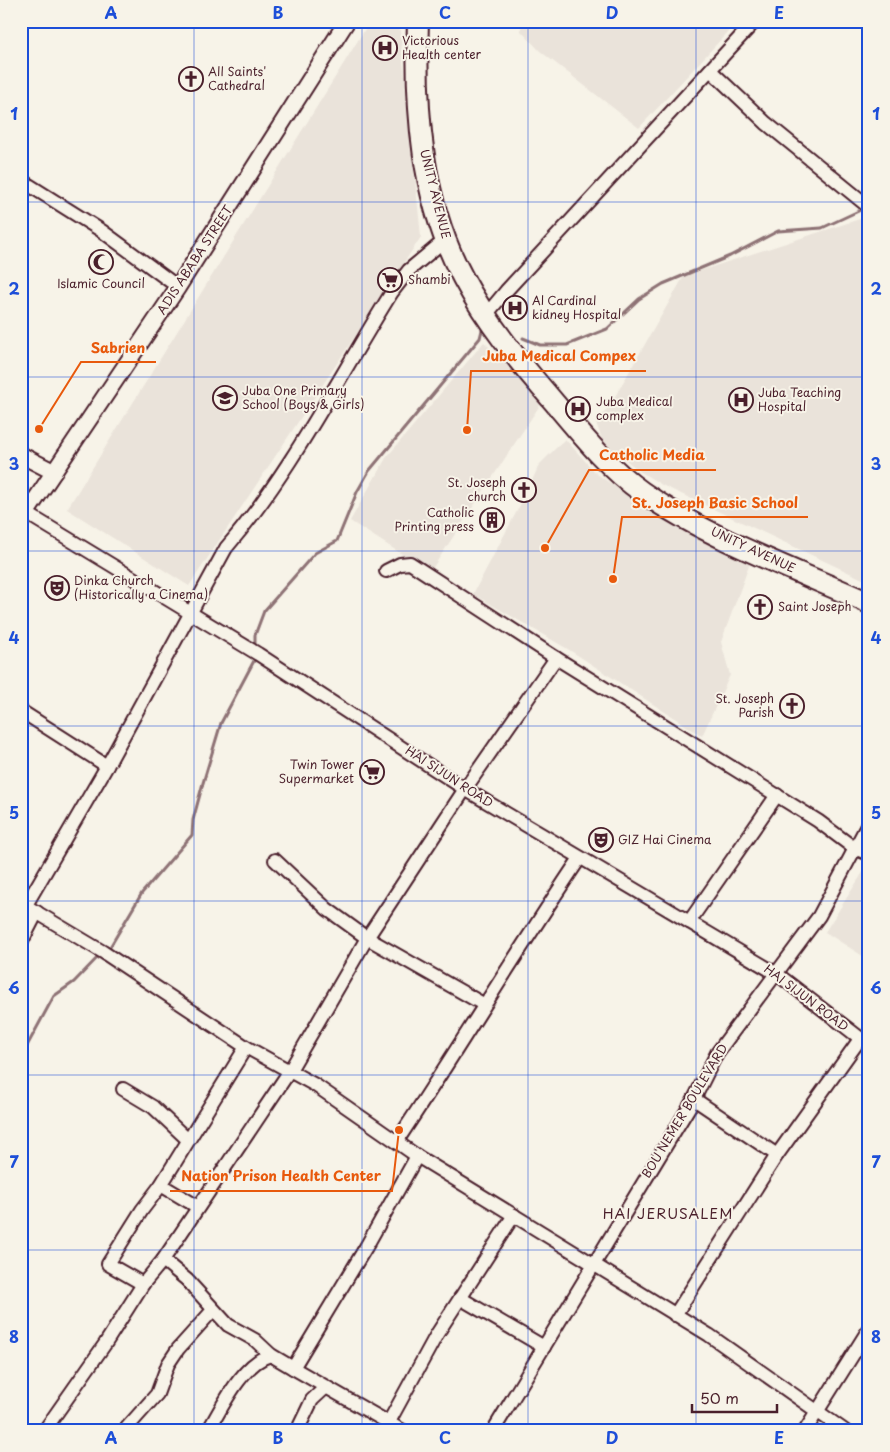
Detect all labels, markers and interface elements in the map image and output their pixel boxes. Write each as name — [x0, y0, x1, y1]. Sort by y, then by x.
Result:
text: A — [105, 0, 118, 24]
text: B — [273, 0, 284, 24]
text: C — [439, 0, 451, 24]
text: D — [606, 0, 618, 24]
text: E — [774, 0, 784, 24]
place label: Victorious Health center — [402, 31, 482, 63]
hospital icon: Victorious Health center — [372, 35, 398, 61]
place label: All Saints' Cathedral — [208, 62, 266, 94]
church icon: All Saints' Cathedral — [178, 66, 204, 92]
text: 1 — [10, 101, 18, 125]
text: 1 — [872, 101, 880, 125]
street label: UNITY AVENUE — [416, 147, 456, 241]
street label: ADIS ABABA STREET — [152, 201, 237, 318]
mosque icon: Islamic Council — [88, 249, 114, 275]
supermarket icon: Shambi — [377, 267, 403, 293]
place label: Shambi — [408, 270, 451, 288]
place label: Islamic Council — [57, 274, 145, 292]
text: 2 — [8, 276, 20, 300]
text: 2 — [870, 276, 882, 300]
place label: Al Cardinal kidney Hospital — [532, 291, 621, 323]
hospital icon: Al Cardinal kidney Hospital — [502, 295, 528, 321]
callout: Sabrien — [81, 333, 156, 362]
text: Sabrien — [91, 337, 145, 358]
callout: Juba Medical Compex — [471, 342, 646, 371]
text: Juba Medical Compex — [482, 345, 636, 366]
place label: Juba One Primary School (Boys & Girls) — [242, 381, 365, 413]
place label: Juba Teaching Hospital — [758, 383, 841, 415]
school or university icon: Juba One Primary School (Boys & Girls) — [212, 385, 238, 411]
hospital icon: Juba Teaching Hospital — [728, 387, 754, 413]
place label: Juba Medical complex — [596, 392, 673, 424]
hospital icon: Juba Medical complex — [565, 396, 591, 422]
callout: Catholic Media — [589, 441, 716, 470]
text: Catholic Media — [599, 444, 705, 465]
text: 3 — [9, 451, 19, 475]
text: 3 — [871, 451, 881, 475]
place label: St. Joseph church — [447, 473, 506, 505]
church icon: St. Joseph church — [511, 477, 537, 503]
callout: St. Joseph Basic School — [622, 488, 808, 517]
text: St. Joseph Basic School — [632, 492, 798, 513]
place label: Catholic Printing press — [395, 503, 474, 535]
building icon: Catholic Printing press — [479, 507, 505, 533]
street label: UNITY AVENUE — [708, 522, 799, 577]
place label: Dinka Church (Historically a Cinema) — [74, 571, 208, 603]
theatre icon: Dinka Church (Historically a Cinema) — [44, 575, 70, 601]
church icon: Saint Joseph — [747, 594, 773, 620]
place label: Saint Joseph — [778, 597, 852, 615]
text: 4 — [9, 625, 20, 649]
text: 4 — [871, 625, 882, 649]
place label: St. Joseph Parish — [715, 689, 774, 721]
church icon: St. Joseph Parish — [779, 693, 805, 719]
street label: HAI SIJUN ROAD — [402, 741, 497, 811]
place label: Twin Tower Supermarket — [279, 755, 354, 787]
supermarket icon: Twin Tower Supermarket — [359, 759, 385, 785]
text: 5 — [9, 800, 19, 824]
text: 5 — [871, 800, 881, 824]
theatre icon: GIZ Hai Cinema — [588, 827, 614, 853]
place label: GIZ Hai Cinema — [618, 830, 712, 848]
street label: HAI SIJUN ROAD — [761, 959, 853, 1035]
text: 6 — [8, 975, 20, 999]
text: 6 — [870, 975, 882, 999]
street label: BOU NEMER BOULEVARD — [637, 1040, 731, 1181]
text: 7 — [9, 1149, 19, 1173]
text: 7 — [871, 1149, 881, 1173]
callout: Nation Prison Health Center — [170, 1162, 392, 1191]
text: Nation Prison Health Center — [181, 1165, 382, 1186]
district label: HAI JERUSALEM — [603, 1203, 733, 1224]
text: 8 — [9, 1324, 19, 1348]
text: 8 — [871, 1324, 881, 1348]
scale bar — [692, 1382, 778, 1414]
text: 50 m — [700, 1386, 739, 1409]
text: A — [105, 1425, 118, 1449]
text: B — [273, 1425, 284, 1449]
text: C — [439, 1425, 451, 1449]
text: D — [606, 1425, 618, 1449]
text: E — [774, 1425, 784, 1449]

